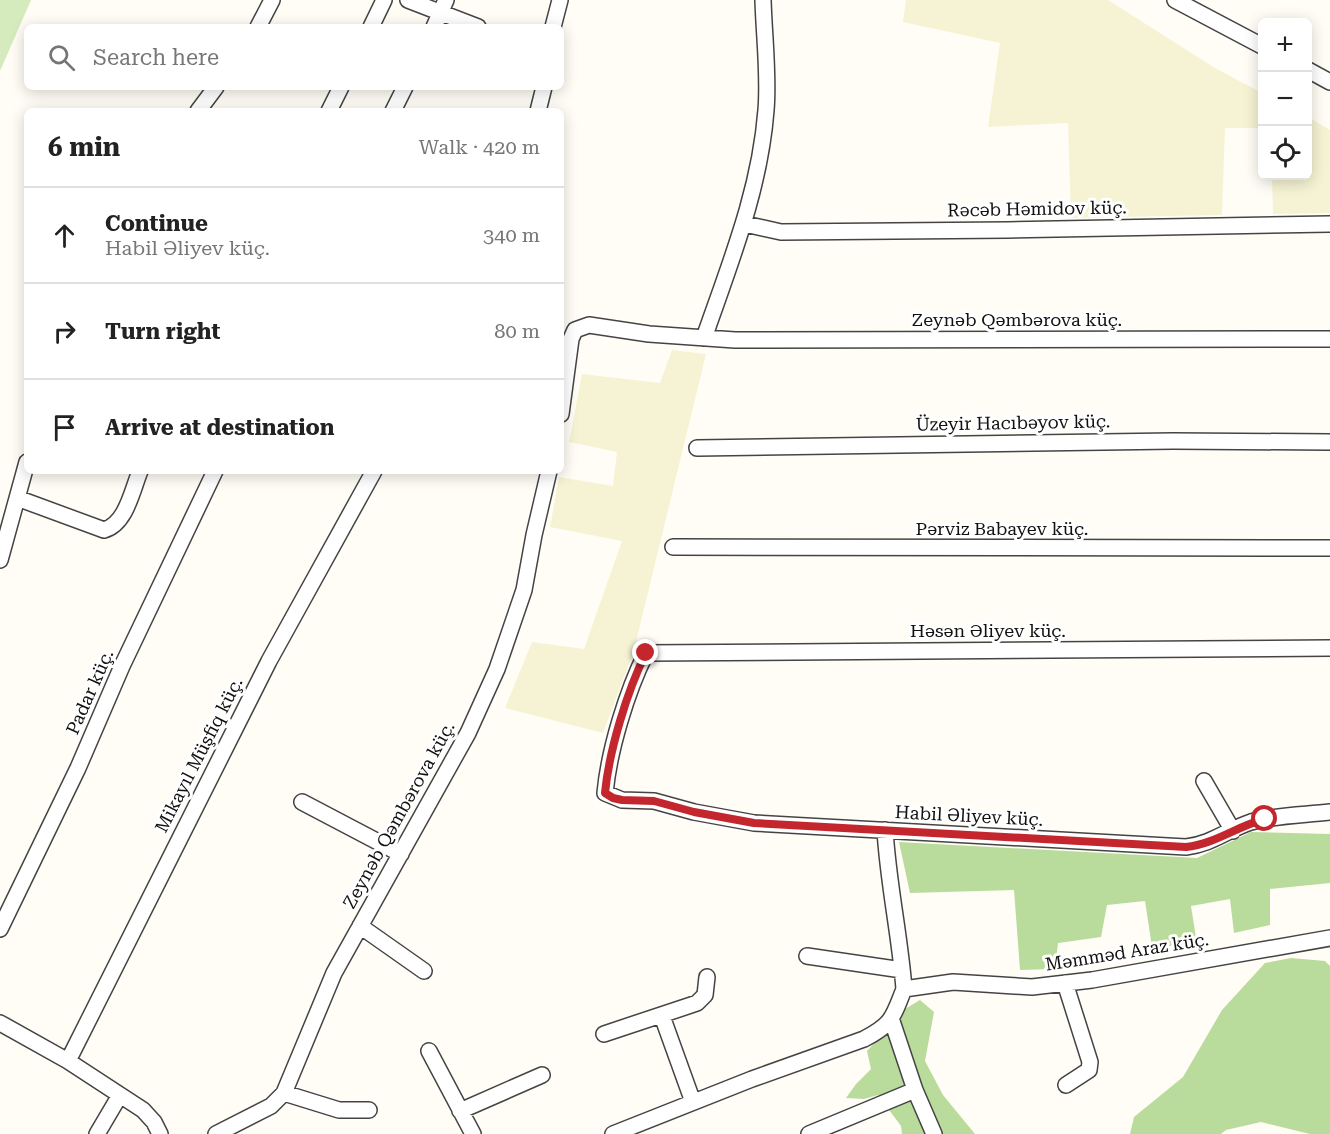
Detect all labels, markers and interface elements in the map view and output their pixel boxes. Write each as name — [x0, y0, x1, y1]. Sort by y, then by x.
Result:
map controls — [1258, 18, 1312, 180]
button: + — [1258, 18, 1312, 72]
search box — [24, 24, 564, 90]
icon: search — [45, 41, 78, 74]
text: Search here — [93, 45, 219, 70]
button: − — [1258, 72, 1312, 126]
button: locate — [1258, 126, 1312, 180]
text: 6 min — [48, 132, 120, 162]
text: Walk · 420 m — [419, 135, 540, 159]
street label: Rəcəb Həmidov küç. — [947, 196, 1127, 221]
text: Continue — [105, 211, 208, 236]
icon: ahead — [48, 219, 81, 252]
text: 340 m — [483, 223, 540, 247]
text: Habil Əliyev küç. — [105, 236, 270, 260]
street label: Zeynəb Qəmbərova küç. — [912, 309, 1122, 330]
icon: right — [48, 315, 81, 348]
text: Turn right — [105, 319, 220, 344]
text: 80 m — [494, 319, 540, 343]
street label: Üzeyir Hacıbəyov küç. — [915, 410, 1111, 435]
icon: arrive — [48, 411, 81, 444]
text: Arrive at destination — [105, 415, 334, 440]
street label: Pərviz Babayev küç. — [916, 518, 1088, 539]
street label: Həsən Əliyev küç. — [910, 620, 1066, 641]
route end — [632, 639, 658, 665]
street label: Padar küç. — [61, 646, 118, 738]
street label: Mikayıl Müşfiq küç. — [150, 674, 247, 836]
street label: Zeynəb Qəmbərova küç. — [338, 718, 459, 912]
street label: Habil Əliyev küç. — [894, 801, 1044, 830]
route start — [1251, 805, 1277, 831]
street label: Məmməd Araz küç. — [1044, 928, 1210, 975]

